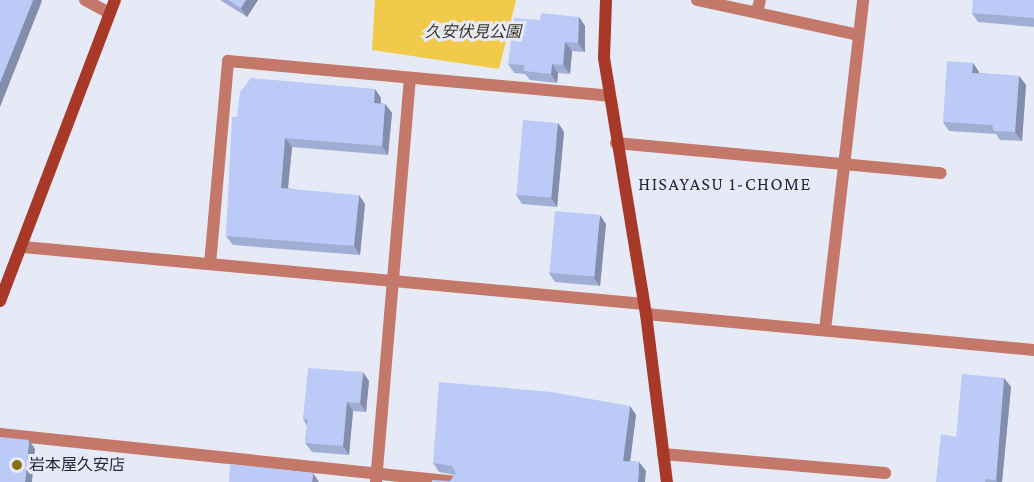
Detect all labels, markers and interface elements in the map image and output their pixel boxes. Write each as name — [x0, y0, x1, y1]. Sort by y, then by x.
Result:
park label: 久安伏見公園 — [425, 22, 521, 42]
district label: HISAYASU 1-CHOME — [638, 173, 812, 195]
place label: 岩本屋久安店 — [29, 455, 125, 475]
marker: 岩本屋久安店 — [10, 458, 24, 472]

